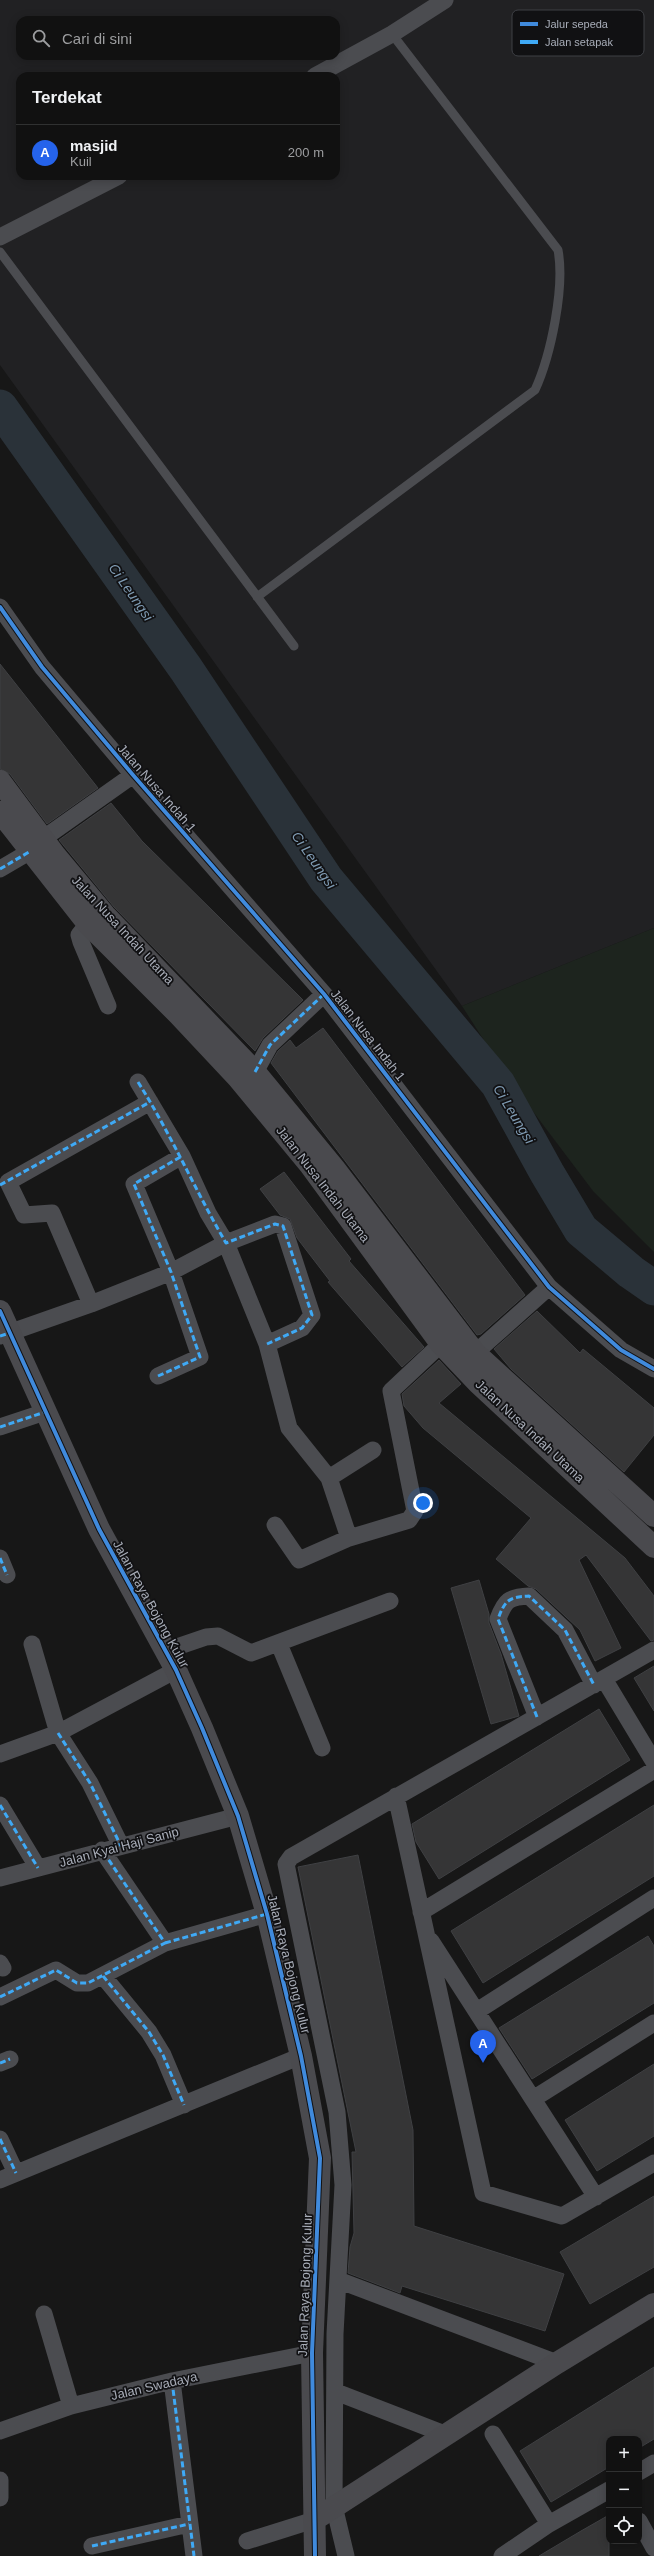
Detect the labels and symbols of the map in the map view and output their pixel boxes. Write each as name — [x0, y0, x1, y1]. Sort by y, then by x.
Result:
legend — [512, 10, 644, 56]
text: Jalur sepeda — [545, 18, 609, 30]
text: Jalan setapak — [545, 36, 613, 48]
water label: Ci Leungsi — [105, 560, 157, 624]
street label: Jalan Nusa Indah 1 — [115, 741, 199, 835]
water label: Ci Leungsi — [288, 828, 340, 892]
street label: Jalan Nusa Indah Utama — [69, 873, 178, 988]
street label: Jalan Nusa Indah 1 — [328, 986, 408, 1084]
water label: Ci Leungsi — [490, 1082, 538, 1147]
street label: Jalan Nusa Indah Utama — [273, 1123, 373, 1246]
street label: Jalan Nusa Indah Utama — [473, 1377, 588, 1486]
your location — [413, 1493, 433, 1513]
street label: Jalan Raya Bojong Kulur — [110, 1538, 193, 1671]
street label: Jalan Kyai Haji Sanip — [58, 1824, 180, 1870]
street label: Jalan Raya Bojong Kulur — [264, 1893, 314, 2036]
pin: A — [470, 2030, 496, 2063]
street label: Jalan Raya Bojong Kulur — [295, 2213, 315, 2357]
street label: Jalan Swadaya — [109, 2369, 199, 2403]

